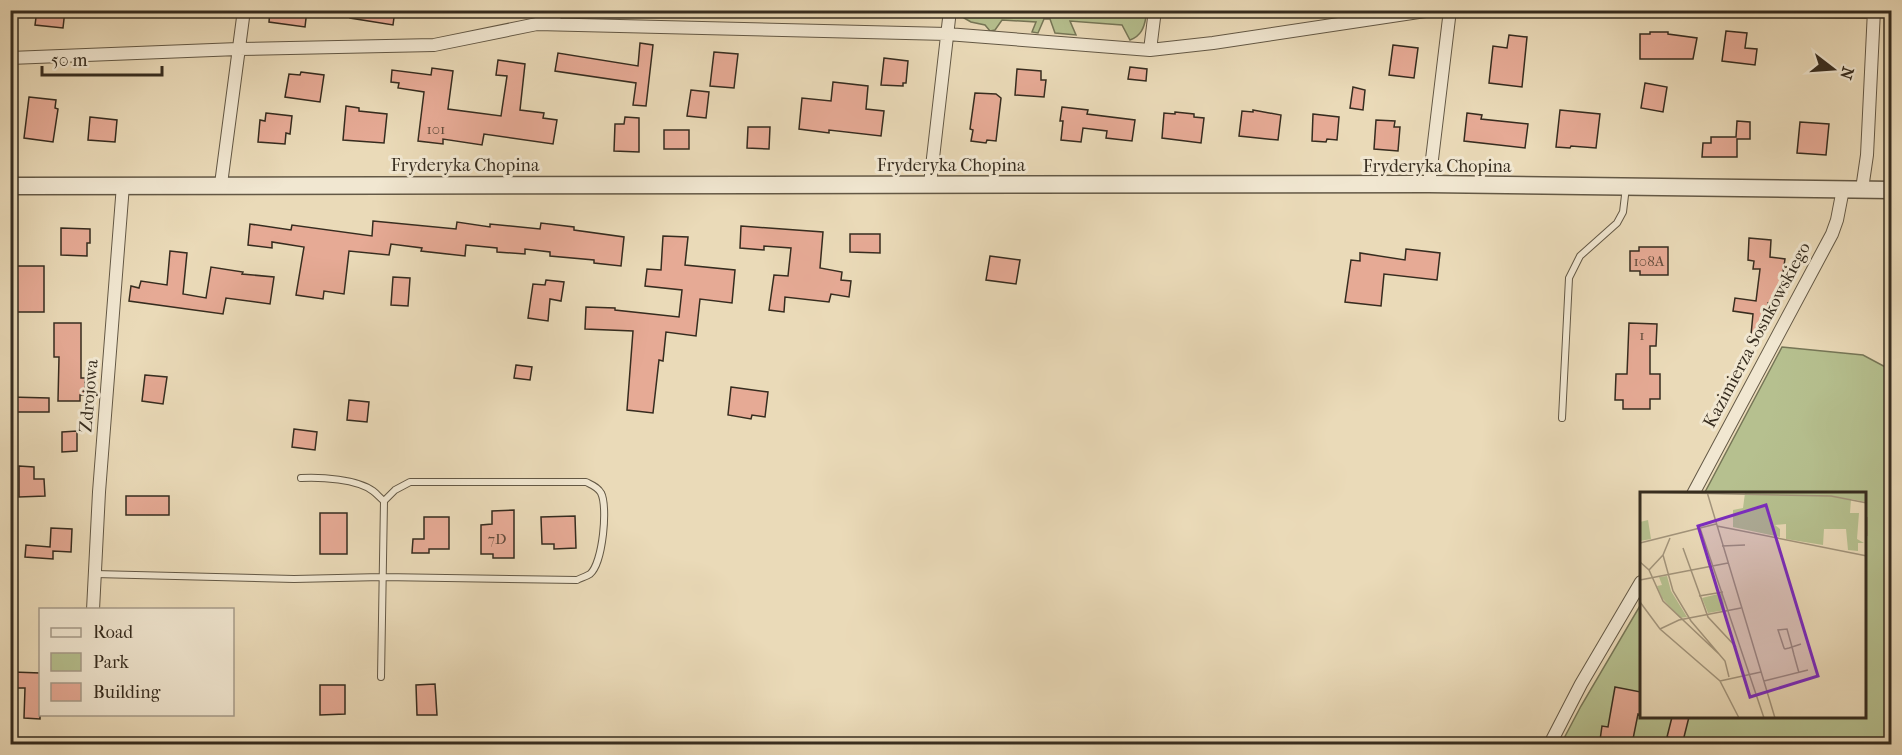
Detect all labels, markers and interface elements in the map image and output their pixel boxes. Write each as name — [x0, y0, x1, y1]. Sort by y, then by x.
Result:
scale bar — [42, 39, 162, 77]
north arrow — [1803, 39, 1863, 99]
text: 50 m — [51, 50, 88, 71]
text: N — [1836, 65, 1858, 83]
house number: 101 — [427, 120, 445, 138]
street label: Fryderyka Chopina — [391, 155, 540, 176]
street label: Fryderyka Chopina — [877, 155, 1026, 176]
street label: Fryderyka Chopina — [1363, 156, 1512, 177]
street label: Kazimierza Sosnkowskiego — [1699, 239, 1815, 431]
house number: 108A — [1634, 252, 1665, 270]
house number: 1 — [1639, 326, 1645, 344]
street label: Zdrojowa — [75, 358, 103, 433]
inset map — [1640, 492, 1866, 719]
house number: 7D — [488, 530, 506, 548]
legend — [39, 608, 234, 716]
text: Road — [93, 622, 133, 643]
text: Park — [93, 652, 130, 673]
text: Building — [93, 682, 161, 703]

